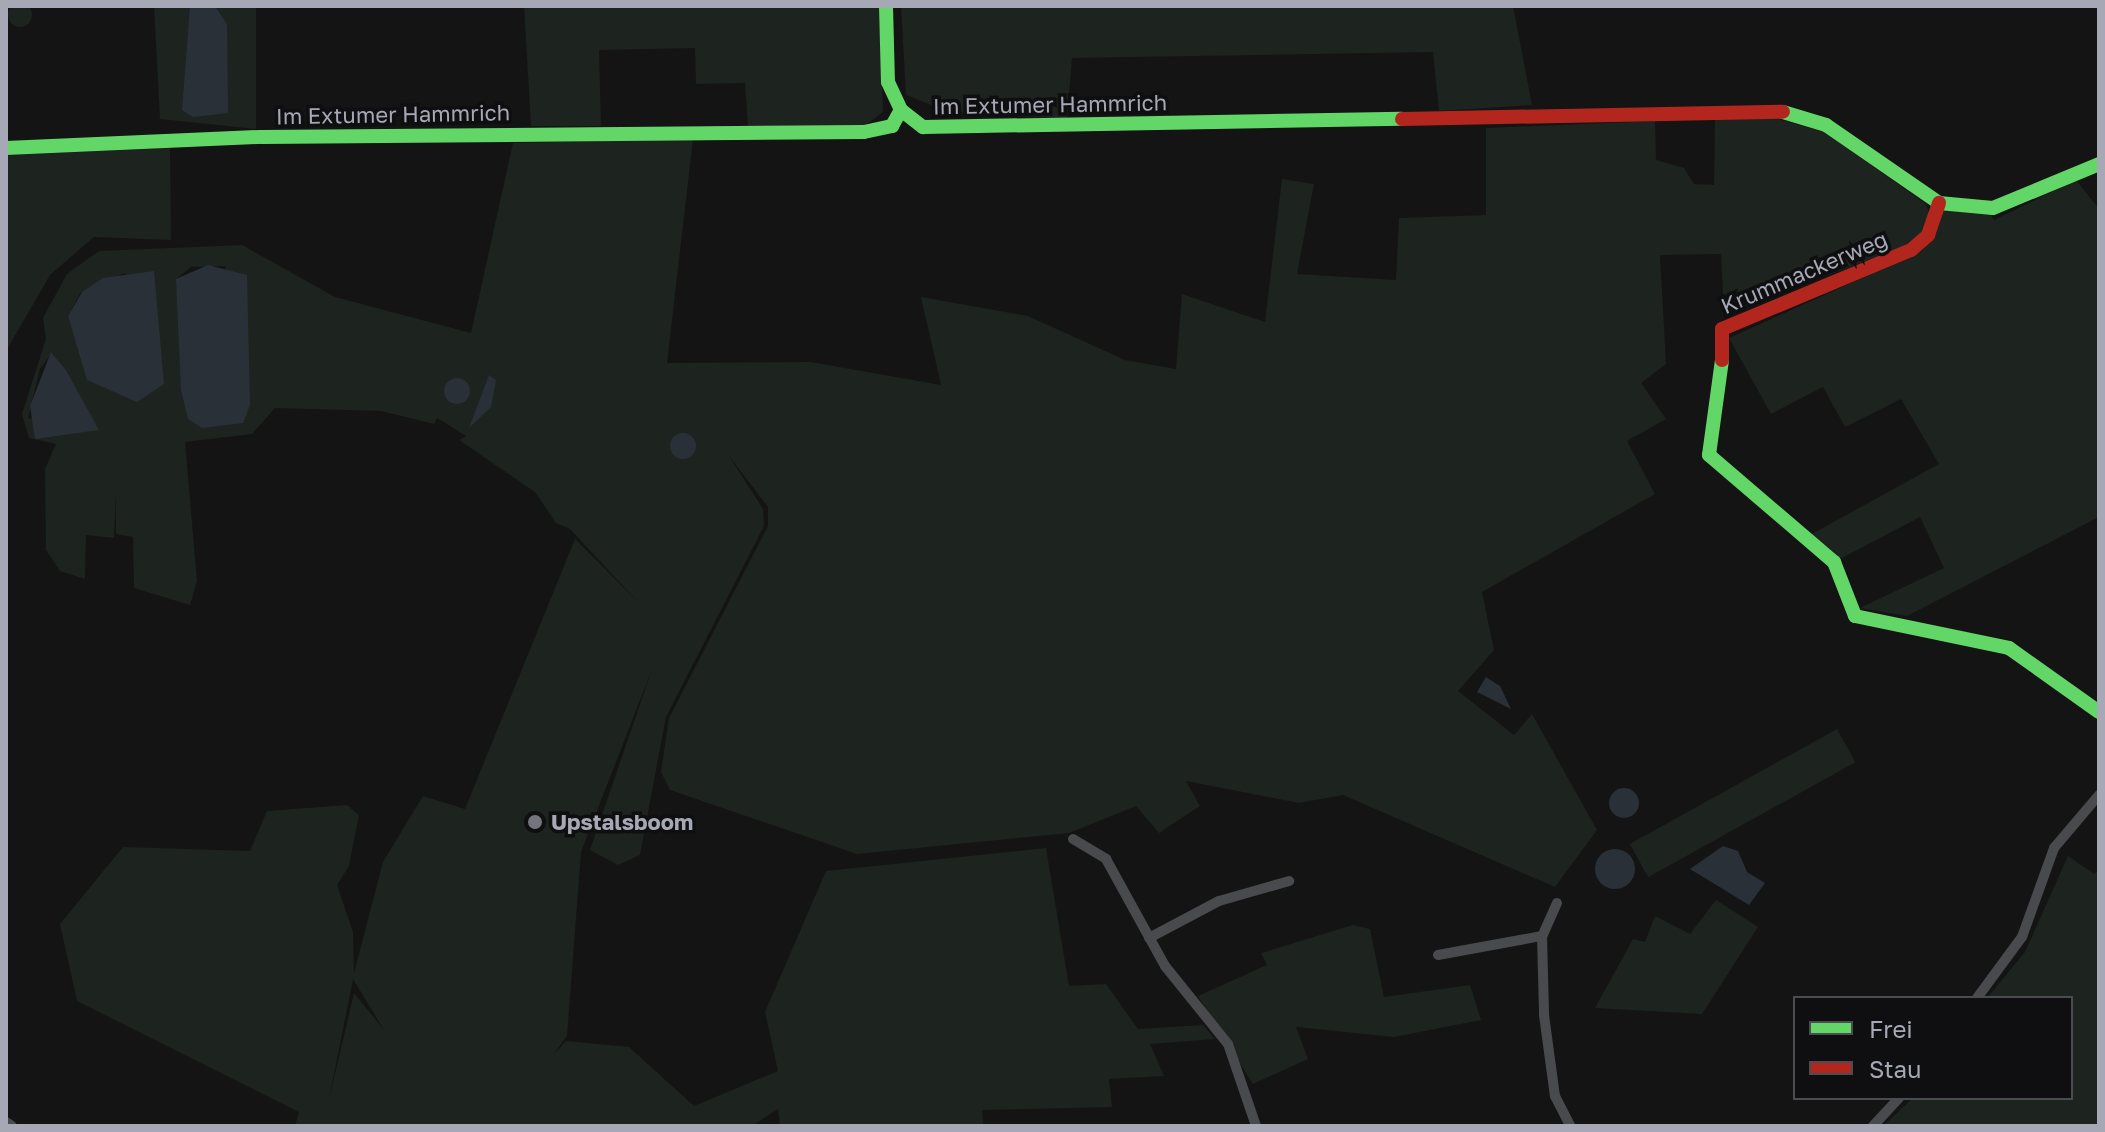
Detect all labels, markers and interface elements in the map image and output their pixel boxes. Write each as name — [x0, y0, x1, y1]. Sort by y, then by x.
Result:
street label: Im Extumer Hammrich — [933, 89, 1167, 119]
street label: Im Extumer Hammrich — [276, 99, 510, 129]
street label: Krummackerweg — [1717, 225, 1891, 319]
place label: Upstalsboom — [551, 809, 693, 835]
marker: Upstalsboom — [526, 813, 544, 831]
legend — [1793, 996, 2073, 1100]
text: Frei — [1869, 1014, 1913, 1043]
text: Stau — [1869, 1054, 1922, 1083]

